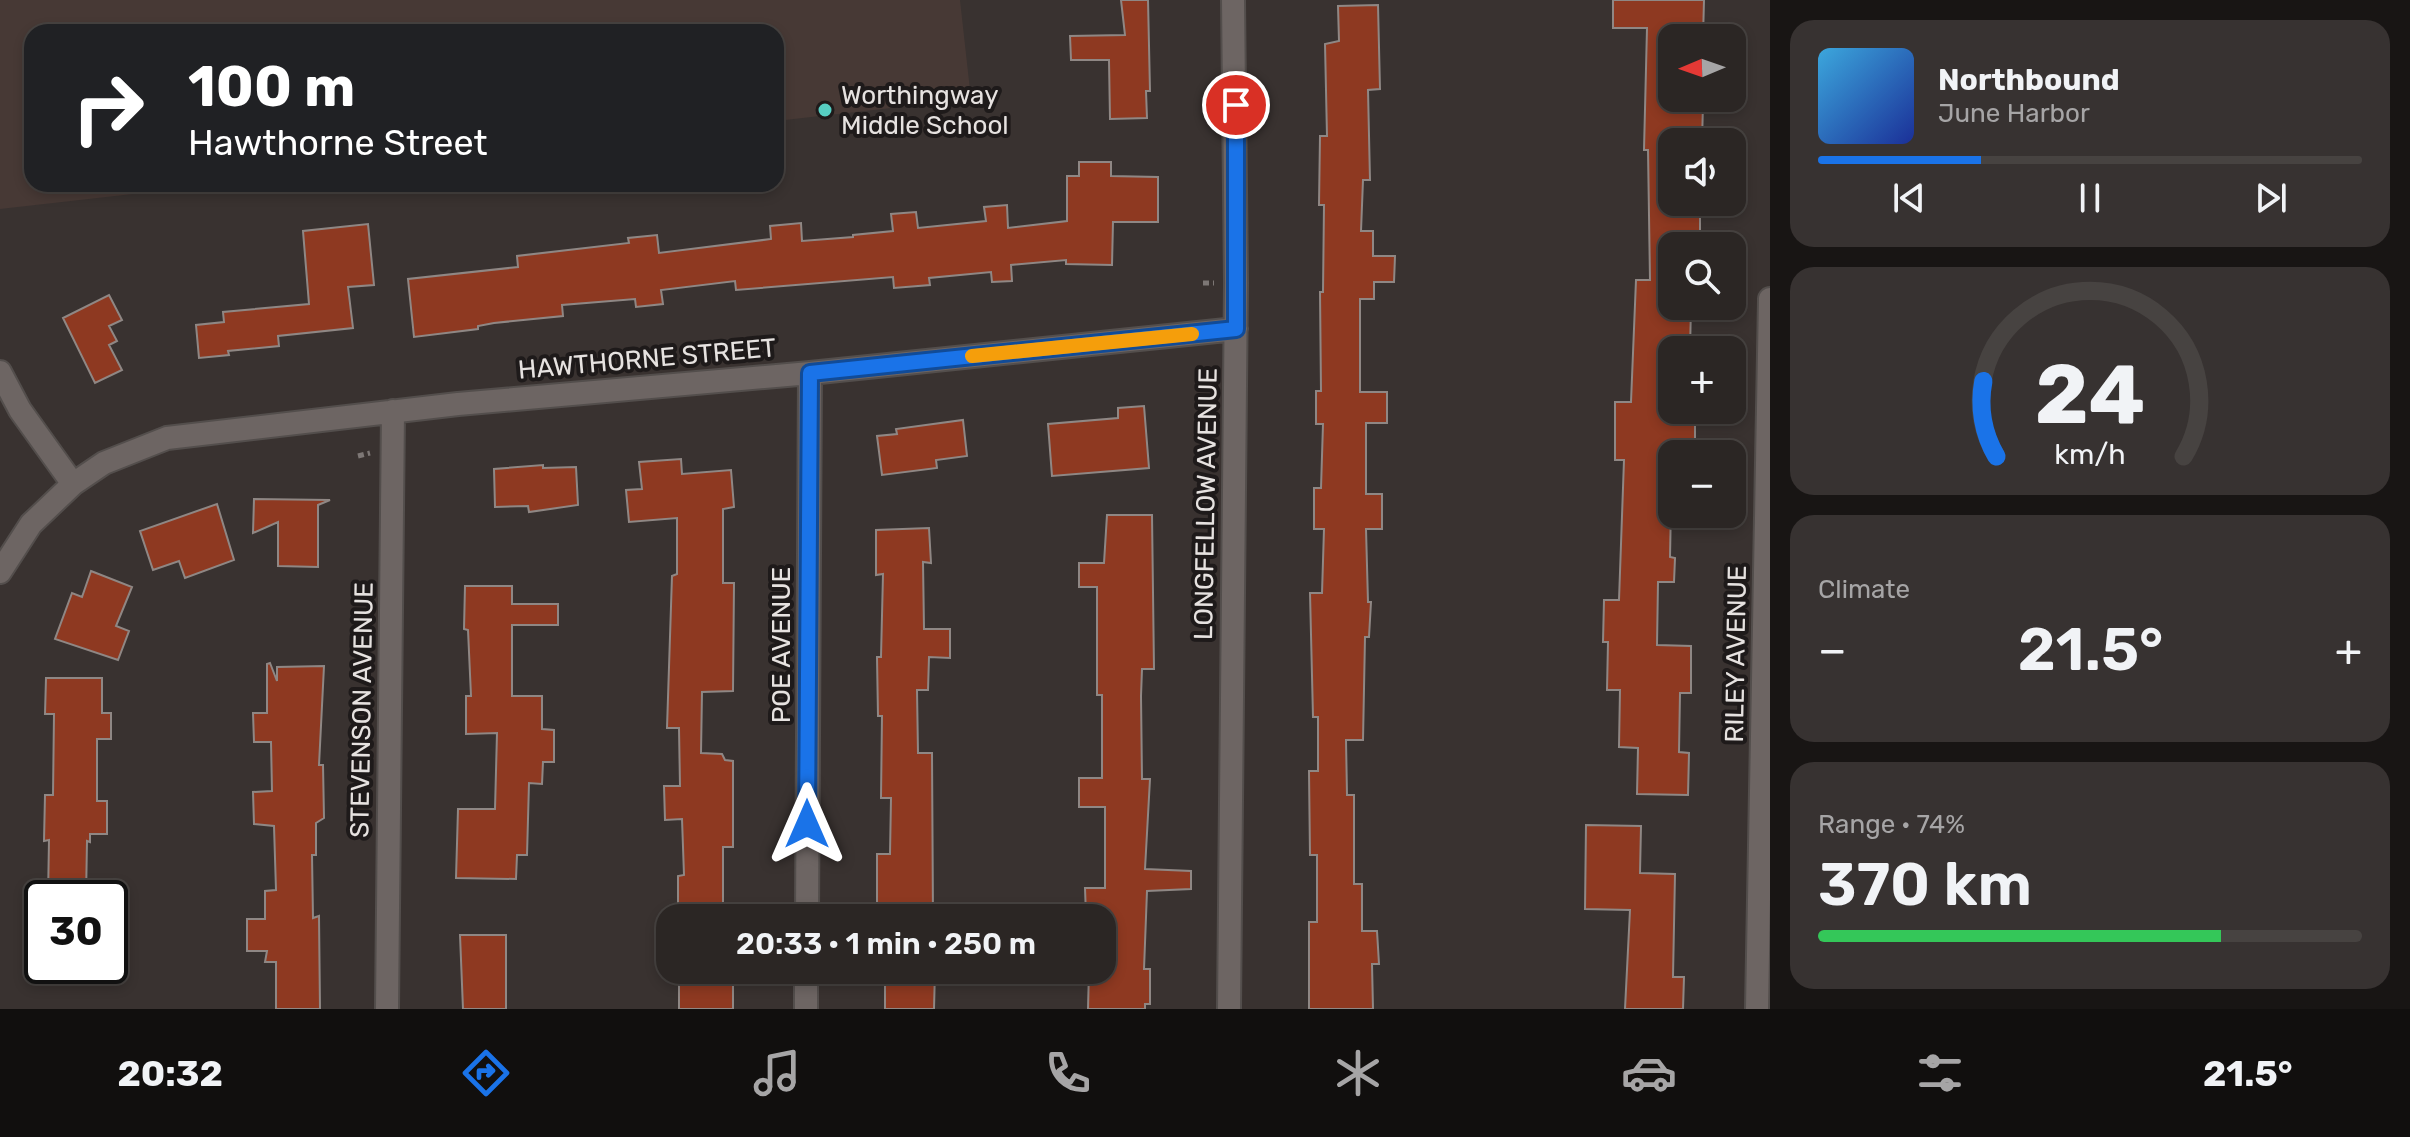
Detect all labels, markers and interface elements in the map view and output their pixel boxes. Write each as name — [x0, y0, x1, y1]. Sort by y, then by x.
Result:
north arrow — [1658, 24, 1746, 112]
map controls — [1658, 24, 1746, 528]
text: 100 m — [188, 54, 355, 120]
icon: right — [56, 56, 160, 160]
text: Northbound — [1938, 62, 2120, 98]
pin — [1202, 71, 1270, 139]
place label: Worthingway Middle School — [841, 80, 1009, 141]
icon: arrive — [1214, 83, 1258, 127]
text: June Harbor — [1938, 98, 2090, 129]
marker: Worthingway Middle School — [816, 101, 834, 119]
text: Hawthorne Street — [188, 121, 488, 164]
button: sound — [1658, 128, 1746, 216]
icon: previous — [1887, 176, 1931, 220]
icon: pause — [2068, 176, 2112, 220]
icon: next — [2249, 176, 2293, 220]
button: search — [1658, 232, 1746, 320]
street label: HAWTHORNE STREET — [517, 332, 777, 386]
button: + — [1658, 336, 1746, 424]
text: 24 — [2035, 344, 2145, 443]
street label: LONGFELLOW AVENUE — [1188, 368, 1224, 640]
text: km/h — [2054, 437, 2126, 471]
button: − — [1658, 440, 1746, 528]
street label: RILEY AVENUE — [1719, 565, 1753, 743]
street label: POE AVENUE — [766, 567, 797, 723]
text: Climate — [1818, 574, 1910, 605]
street label: STEVENSON AVENUE — [344, 582, 380, 838]
text: 21.5° — [2018, 614, 2163, 685]
text: − — [1818, 624, 1847, 676]
text: + — [2335, 624, 2362, 676]
position arrow — [765, 782, 849, 866]
text: Range · 74% — [1818, 809, 1965, 840]
text: 370 km — [1818, 849, 2032, 920]
speed limit sign: 30 — [24, 880, 128, 984]
text: 20:33 · 1 min · 250 m — [736, 926, 1036, 962]
icon: directions — [458, 1045, 514, 1101]
icon: music — [749, 1045, 805, 1101]
icon: phone — [1040, 1045, 1096, 1101]
icon: climate — [1330, 1045, 1386, 1101]
icon: car — [1621, 1045, 1677, 1101]
icon: filters — [1912, 1045, 1968, 1101]
text: 20:32 — [117, 1052, 223, 1095]
text: 21.5° — [2203, 1052, 2293, 1095]

